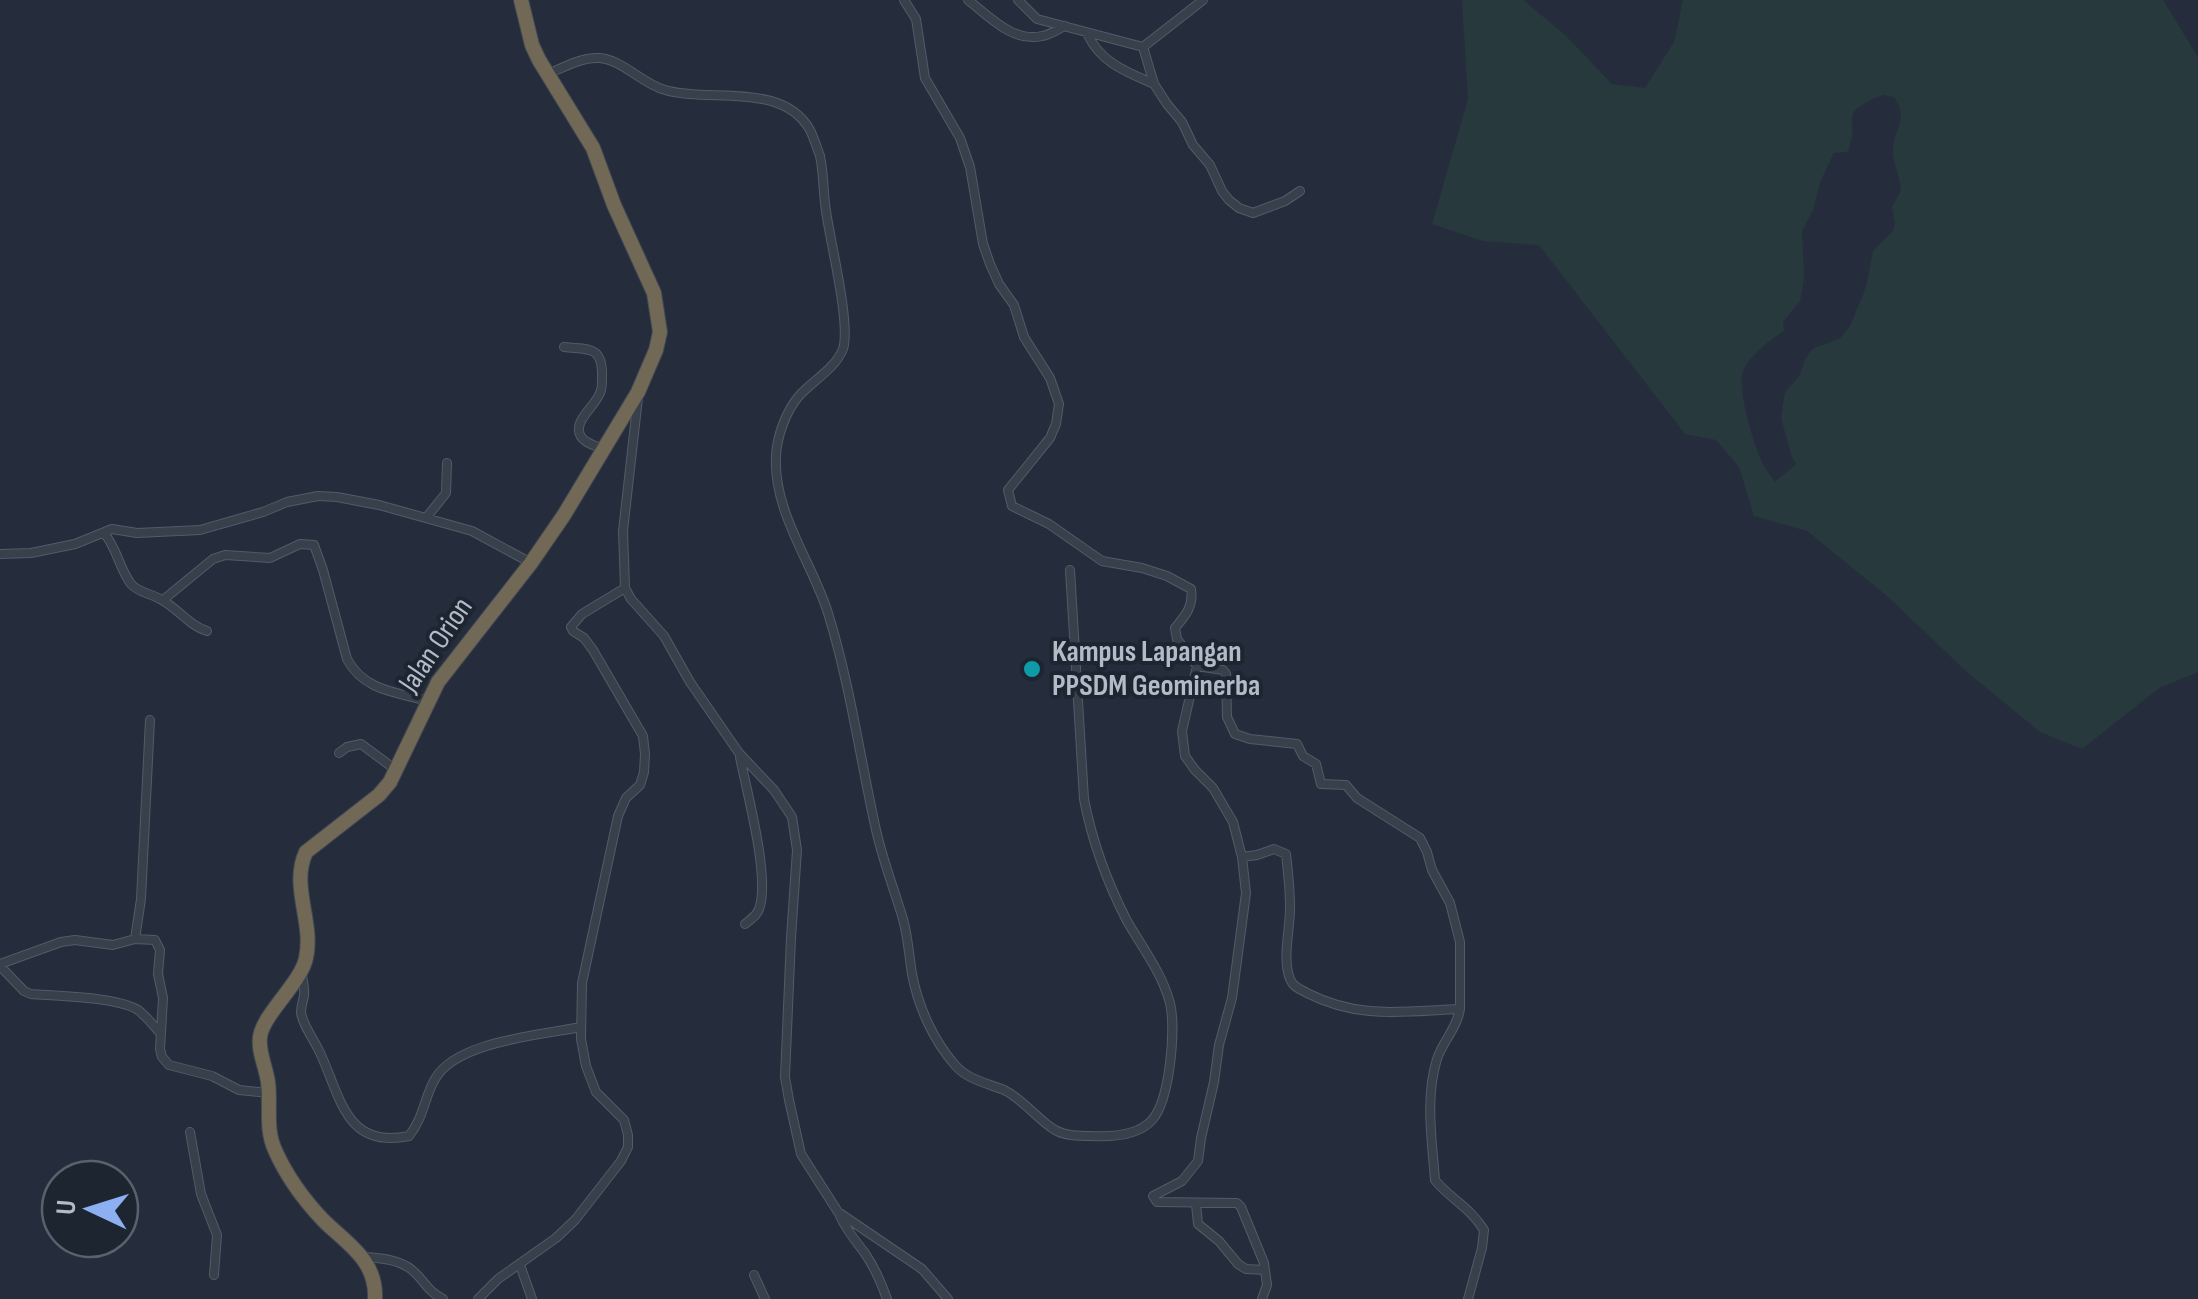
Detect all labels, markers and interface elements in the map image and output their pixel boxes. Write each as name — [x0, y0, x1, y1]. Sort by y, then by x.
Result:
street label: Jalan Orion — [391, 591, 481, 700]
place label: Kampus Lapangan PPSDM Geominerba — [1052, 634, 1260, 704]
marker: Kampus Lapangan PPSDM Geominerba — [1021, 658, 1043, 680]
north arrow — [40, 1159, 140, 1259]
text: U — [50, 1199, 84, 1216]

